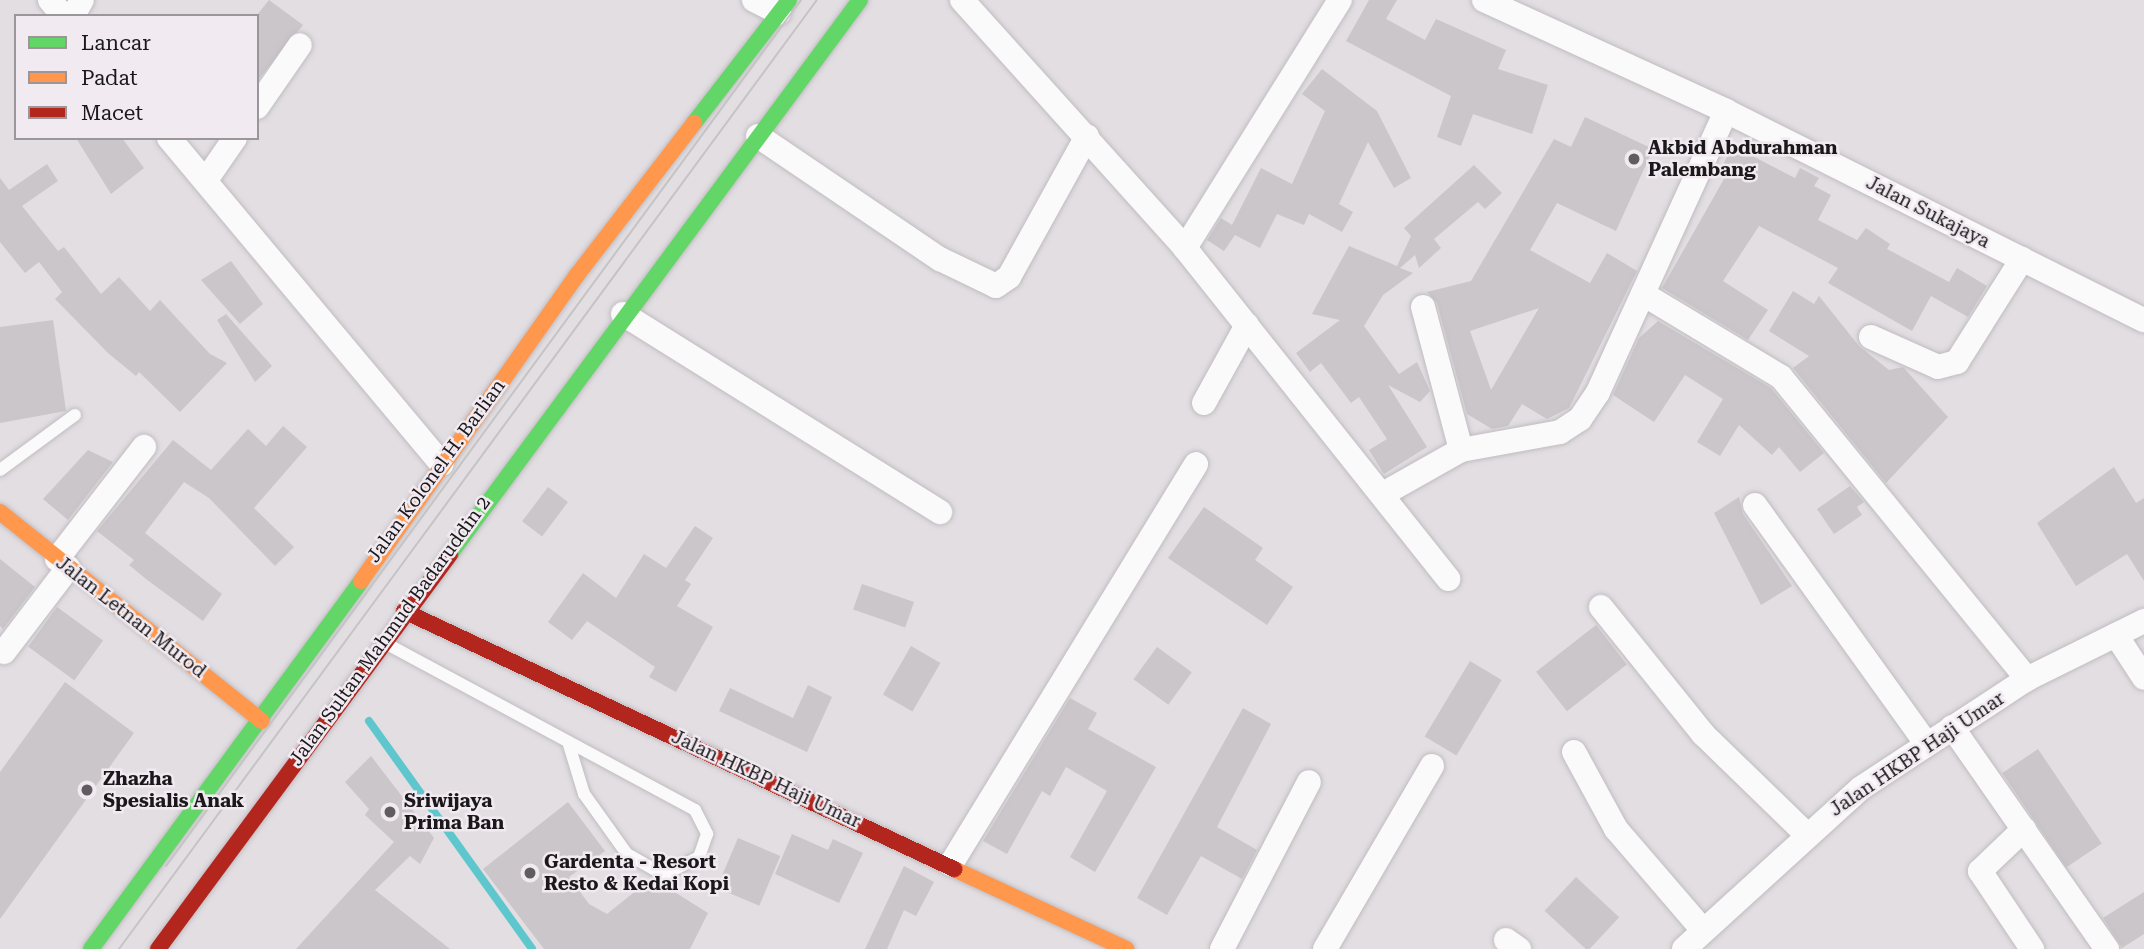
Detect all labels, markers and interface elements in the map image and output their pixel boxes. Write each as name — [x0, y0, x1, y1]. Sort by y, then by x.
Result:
legend — [14, 14, 259, 140]
text: Lancar — [81, 31, 151, 55]
text: Padat — [81, 66, 138, 90]
text: Macet — [81, 101, 143, 125]
place label: Akbid Abdurahman Palembang — [1648, 137, 1838, 181]
marker: Akbid Abdurahman Palembang — [1626, 151, 1642, 167]
street label: Jalan Sukajaya — [1862, 171, 1994, 253]
street label: Jalan Kolonel H. Barlian — [362, 375, 510, 567]
street label: Jalan Sultan Mahmud Badaruddin 2 — [285, 492, 495, 770]
street label: Jalan Letnan Murod — [51, 551, 211, 683]
street label: Jalan HKBP Haji Umar — [1825, 687, 2009, 821]
street label: Jalan HKBP Haji Umar — [668, 725, 864, 833]
place label: Zhazha Spesialis Anak — [103, 768, 244, 812]
marker: Zhazha Spesialis Anak — [77, 780, 97, 800]
place label: Sriwijaya Prima Ban — [404, 790, 504, 834]
marker: Sriwijaya Prima Ban — [382, 804, 398, 820]
place label: Gardenta - Resort Resto & Kedai Kopi — [544, 851, 729, 895]
marker: Gardenta - Resort Resto & Kedai Kopi — [522, 865, 538, 881]

